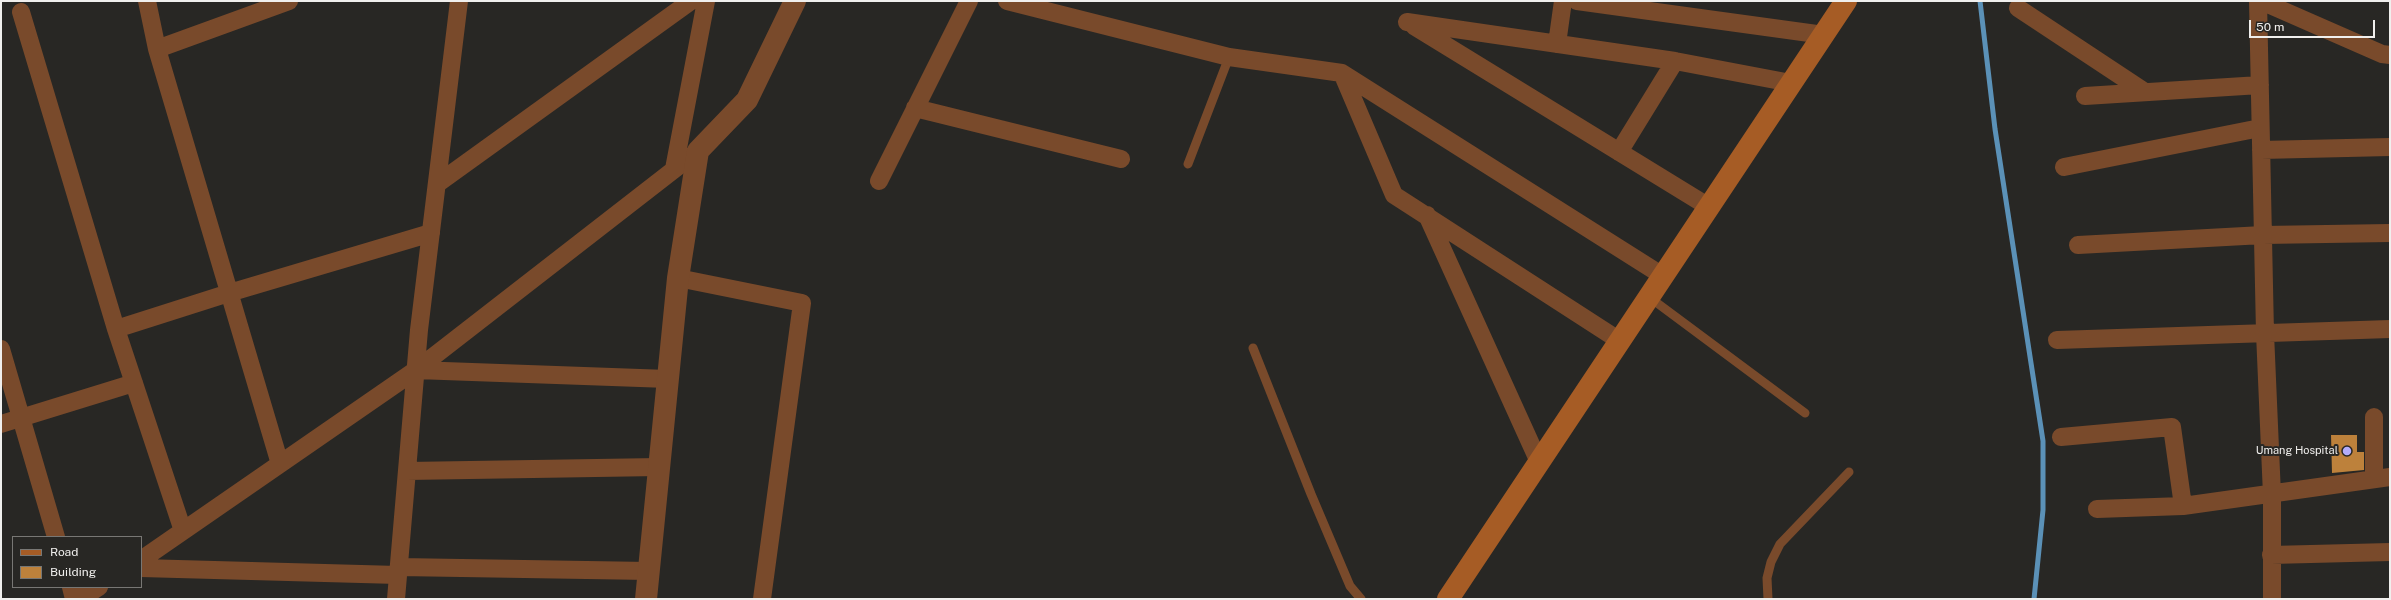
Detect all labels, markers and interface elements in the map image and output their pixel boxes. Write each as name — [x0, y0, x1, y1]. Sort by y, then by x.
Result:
scale bar — [2251, 12, 2377, 38]
text: 50 m — [2256, 20, 2284, 34]
place label: Umang Hospital — [2256, 444, 2338, 458]
marker: Umang Hospital — [2341, 445, 2353, 457]
legend — [12, 536, 142, 588]
text: Road — [50, 545, 78, 559]
text: Building — [50, 565, 96, 579]

